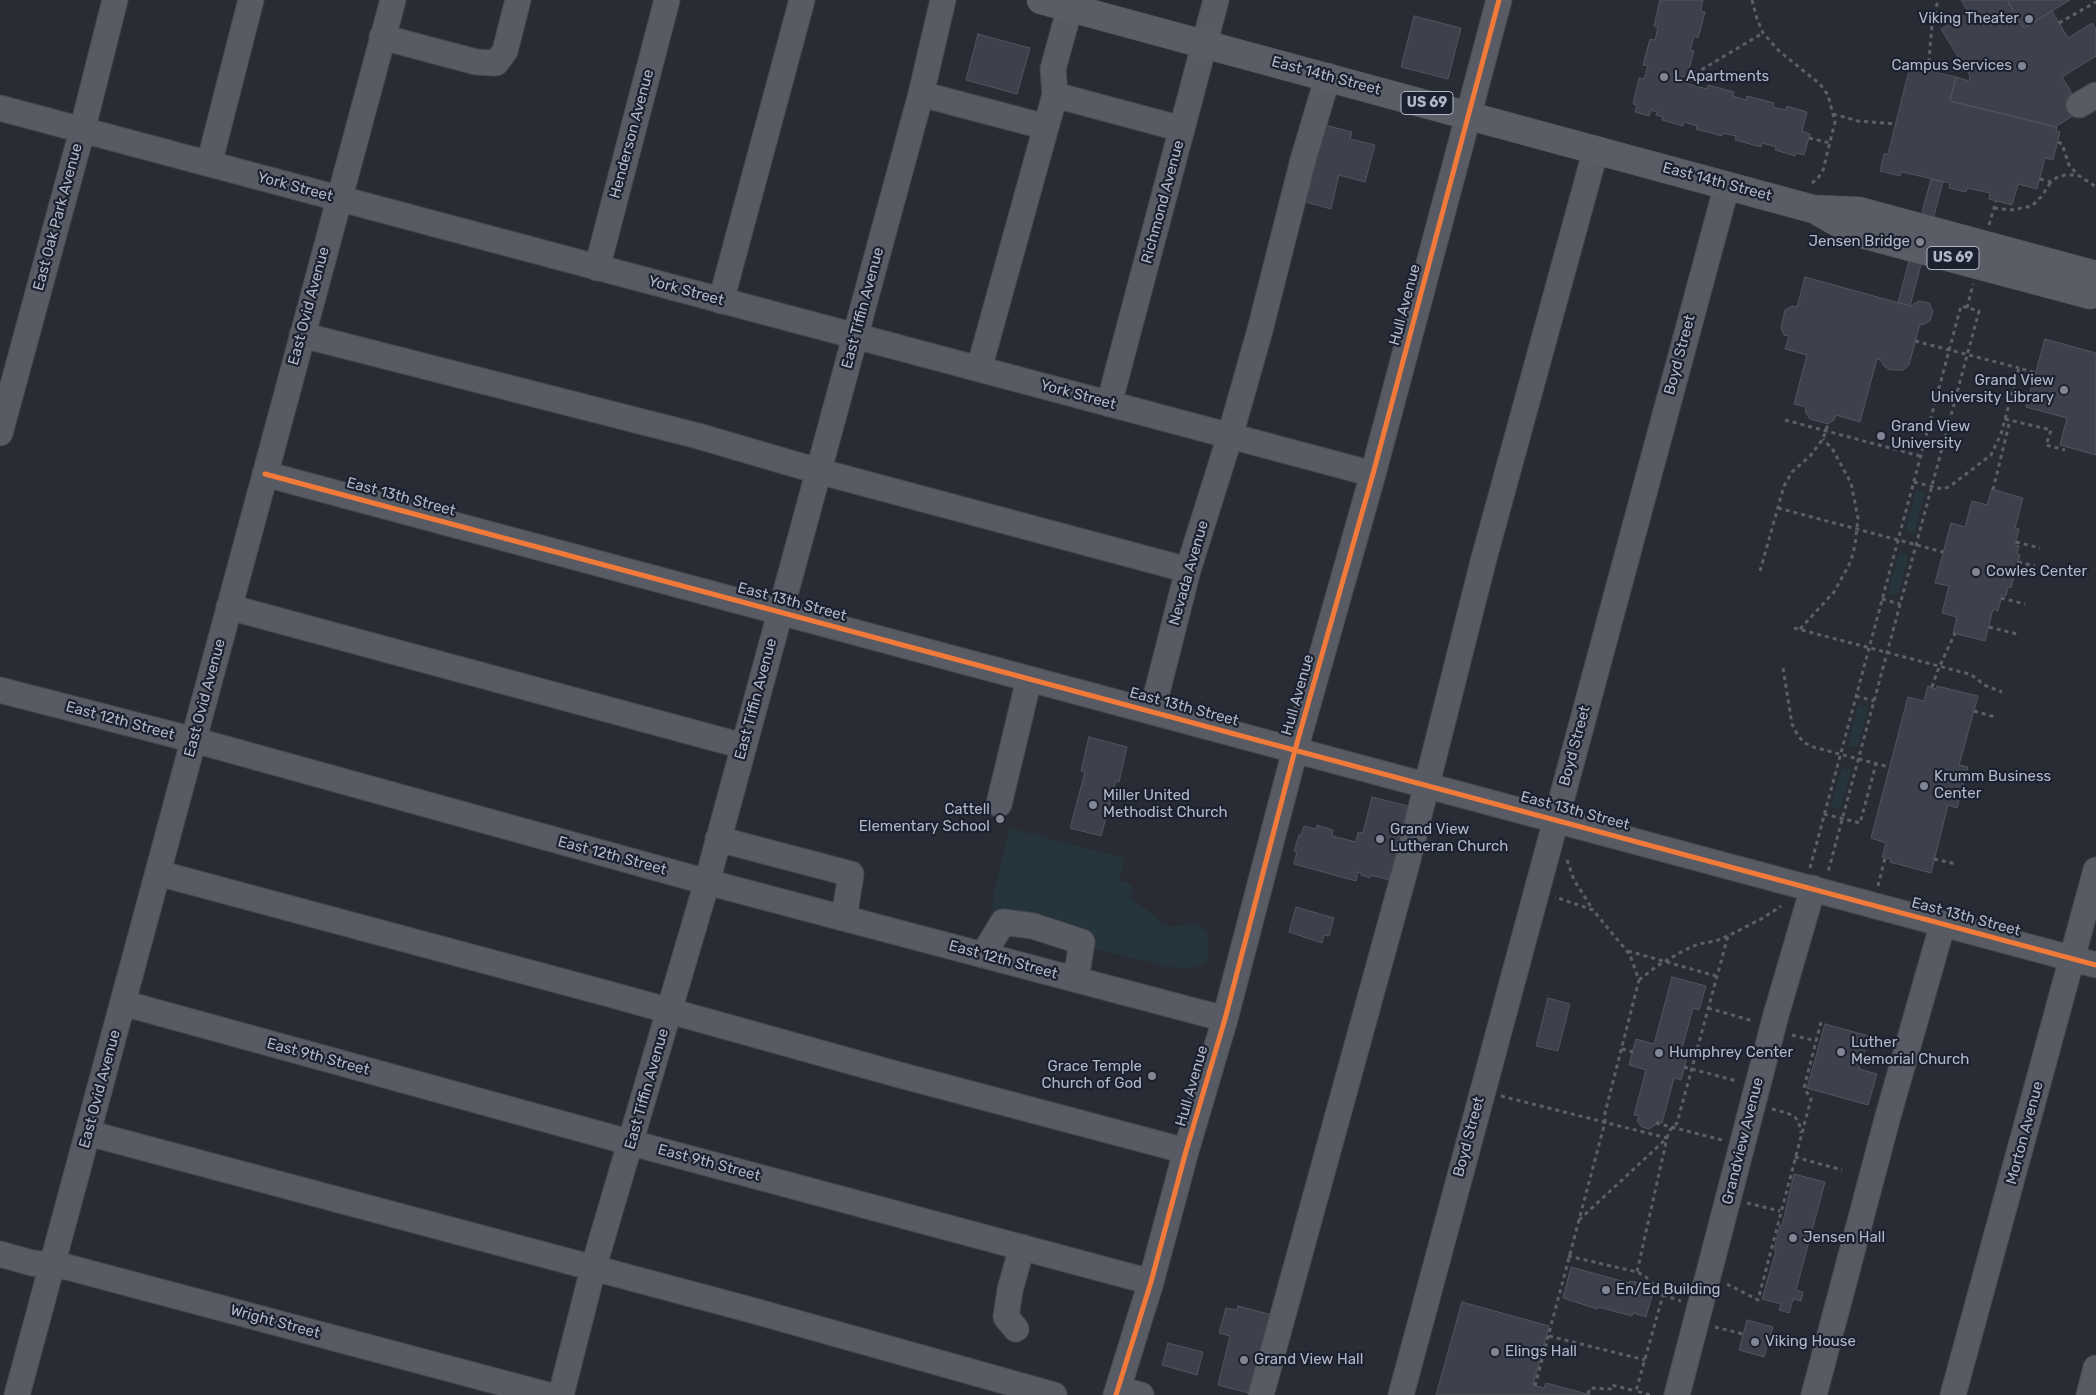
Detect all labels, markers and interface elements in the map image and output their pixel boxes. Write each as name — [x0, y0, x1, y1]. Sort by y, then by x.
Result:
place label: Viking Theater — [1918, 10, 2019, 28]
marker: Viking Theater — [2023, 13, 2035, 25]
street label: East 14th Street — [1269, 53, 1383, 99]
place label: Campus Services — [1891, 57, 2012, 75]
marker: Campus Services — [2016, 60, 2028, 72]
street label: Henderson Avenue — [606, 68, 658, 200]
place label: L Apartments — [1674, 68, 1769, 86]
marker: L Apartments — [1658, 71, 1670, 83]
road number: US 69 — [1401, 92, 1453, 115]
street label: Richmond Avenue — [1138, 138, 1188, 266]
street label: East Oak Park Avenue — [30, 141, 86, 293]
street label: East 14th Street — [1660, 159, 1774, 205]
street label: York Street — [255, 168, 335, 206]
place label: Jensen Bridge — [1809, 233, 1910, 251]
marker: Jensen Bridge — [1914, 236, 1926, 248]
street label: East Ovid Avenue — [285, 245, 333, 367]
street label: East Tiffin Avenue — [838, 245, 888, 371]
road number: US 69 — [1927, 247, 1979, 270]
street label: Hull Avenue — [1386, 262, 1424, 348]
street label: York Street — [646, 272, 726, 310]
street label: Boyd Street — [1661, 313, 1699, 397]
place label: Grand View University Library — [1931, 372, 2054, 407]
street label: York Street — [1038, 376, 1118, 414]
marker: Grand View University Library — [2058, 384, 2070, 396]
place label: Grand View University — [1891, 418, 1970, 453]
marker: Grand View University — [1875, 430, 1887, 442]
street label: East 13th Street — [345, 474, 457, 520]
street label: Nevada Avenue — [1165, 518, 1213, 628]
place label: Cowles Center — [1986, 563, 2087, 581]
marker: Cowles Center — [1970, 566, 1982, 578]
street label: East 13th Street — [736, 579, 848, 625]
street label: East Tiffin Avenue — [731, 636, 781, 762]
street label: East Ovid Avenue — [181, 637, 229, 759]
street label: Hull Avenue — [1278, 653, 1318, 737]
street label: East 13th Street — [1128, 684, 1240, 730]
street label: East 12th Street — [64, 698, 176, 744]
street label: Boyd Street — [1556, 704, 1594, 788]
place label: Krumm Business Center — [1934, 768, 2051, 803]
marker: Krumm Business Center — [1918, 780, 1930, 792]
place label: Miller United Methodist Church — [1103, 787, 1228, 822]
street label: East 13th Street — [1519, 788, 1631, 834]
marker: Miller United Methodist Church — [1087, 799, 1099, 811]
place label: Cattell Elementary School — [859, 801, 990, 836]
marker: Cattell Elementary School — [994, 813, 1006, 825]
place label: Grand View Lutheran Church — [1390, 821, 1508, 856]
street label: East 12th Street — [556, 833, 668, 879]
marker: Grand View Lutheran Church — [1374, 833, 1386, 845]
street label: East 13th Street — [1910, 894, 2022, 940]
street label: East 12th Street — [947, 937, 1059, 983]
street label: East Tiffin Avenue — [621, 1026, 673, 1152]
street label: East Ovid Avenue — [76, 1028, 124, 1150]
place label: Luther Memorial Church — [1851, 1034, 1969, 1069]
street label: East 9th Street — [265, 1035, 371, 1079]
street label: Hull Avenue — [1172, 1044, 1212, 1128]
place label: Humphrey Center — [1669, 1044, 1793, 1062]
marker: Luther Memorial Church — [1835, 1046, 1847, 1058]
marker: Humphrey Center — [1653, 1047, 1665, 1059]
place label: Grace Temple Church of God — [1041, 1058, 1142, 1093]
marker: Grace Temple Church of God — [1146, 1070, 1158, 1082]
street label: Grandview Avenue — [1718, 1076, 1768, 1206]
street label: Morton Avenue — [2003, 1079, 2047, 1187]
street label: Boyd Street — [1450, 1095, 1488, 1179]
street label: East 9th Street — [656, 1141, 762, 1185]
place label: Jensen Hall — [1803, 1229, 1885, 1247]
marker: Jensen Hall — [1787, 1232, 1799, 1244]
place label: En/Ed Building — [1616, 1281, 1720, 1299]
marker: En/Ed Building — [1600, 1284, 1612, 1296]
street label: Wright Street — [228, 1301, 322, 1343]
place label: Viking House — [1765, 1333, 1856, 1351]
marker: Viking House — [1749, 1336, 1761, 1348]
place label: Elings Hall — [1505, 1343, 1577, 1361]
marker: Elings Hall — [1489, 1346, 1501, 1358]
place label: Grand View Hall — [1254, 1351, 1363, 1369]
marker: Grand View Hall — [1238, 1354, 1250, 1366]

